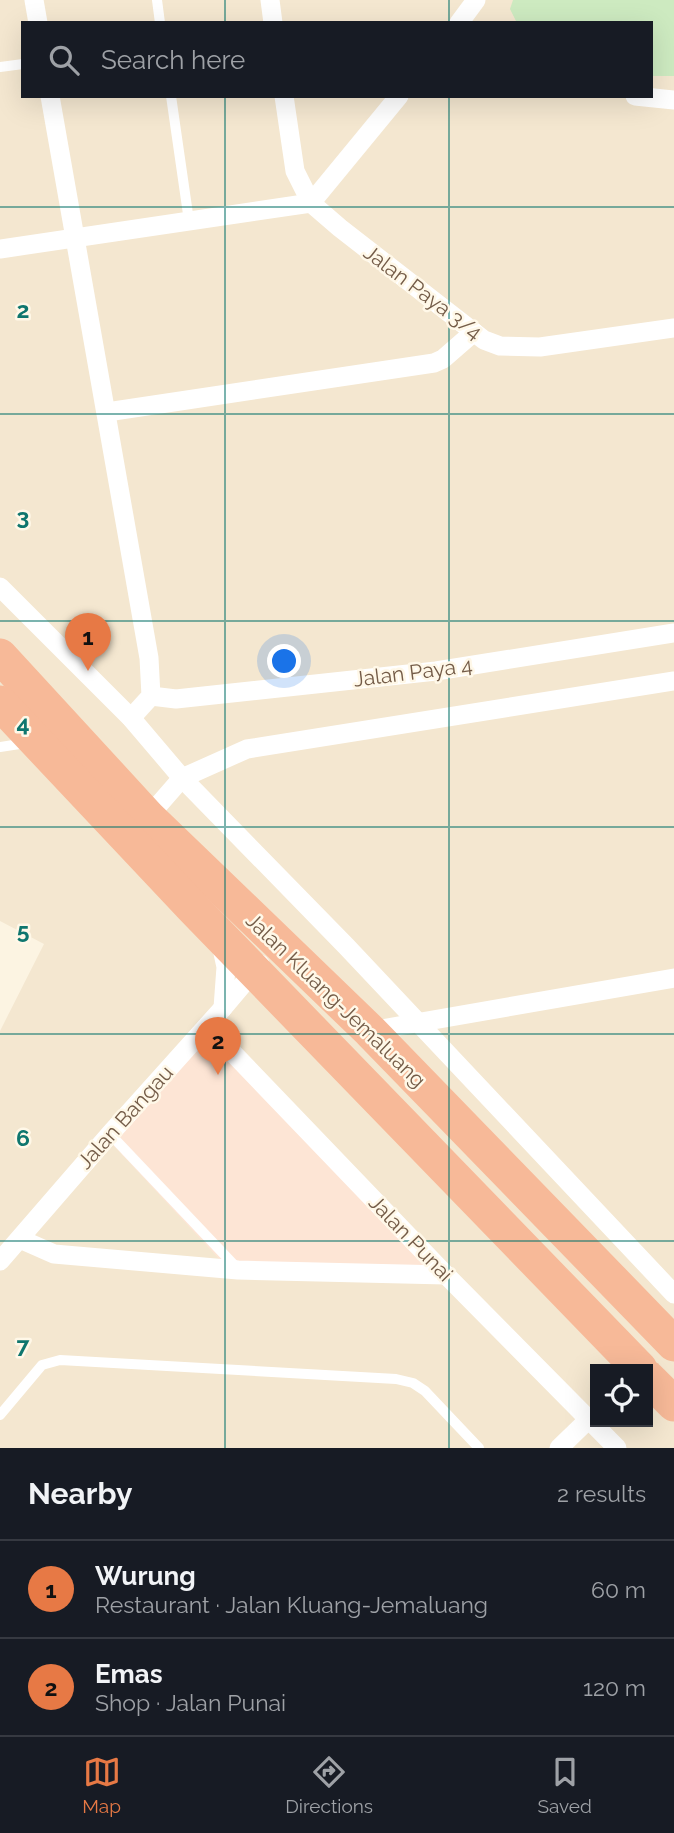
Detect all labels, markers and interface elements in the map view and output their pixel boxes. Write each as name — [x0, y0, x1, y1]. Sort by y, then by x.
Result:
search box — [21, 21, 653, 98]
icon: search — [45, 41, 83, 79]
text: Search here — [101, 45, 245, 75]
street label: Jalan Paya 3/4 — [359, 239, 487, 345]
text: 2 — [17, 296, 29, 323]
text: 3 — [17, 503, 29, 530]
pin: 1 — [65, 613, 111, 671]
your location — [267, 644, 301, 678]
street label: Jalan Paya 4 — [352, 652, 474, 692]
text: 4 — [16, 710, 30, 737]
street label: Jalan Kluang-Jemaluang — [241, 908, 431, 1092]
text: 5 — [17, 917, 30, 944]
pin: 2 — [195, 1017, 241, 1075]
street label: Jalan Bangau — [72, 1060, 178, 1174]
text: 6 — [16, 1124, 30, 1151]
street label: Jalan Punai — [364, 1190, 458, 1286]
text: 7 — [17, 1331, 30, 1358]
map controls — [590, 1364, 653, 1427]
button: locate — [590, 1364, 653, 1427]
text: Nearby — [28, 1476, 132, 1511]
text: 2 results — [557, 1480, 646, 1507]
text: Wurung — [95, 1561, 196, 1591]
text: 1 — [45, 1576, 57, 1603]
text: 60 m — [591, 1576, 646, 1603]
text: Restaurant · Jalan Kluang-Jemaluang — [95, 1591, 488, 1618]
text: Emas — [95, 1659, 163, 1689]
text: 2 — [45, 1674, 57, 1701]
text: 120 m — [583, 1674, 646, 1701]
text: Shop · Jalan Punai — [95, 1689, 286, 1716]
tab: Map — [82, 1753, 121, 1817]
tab: Directions — [285, 1753, 373, 1817]
tab: Saved — [537, 1753, 592, 1817]

